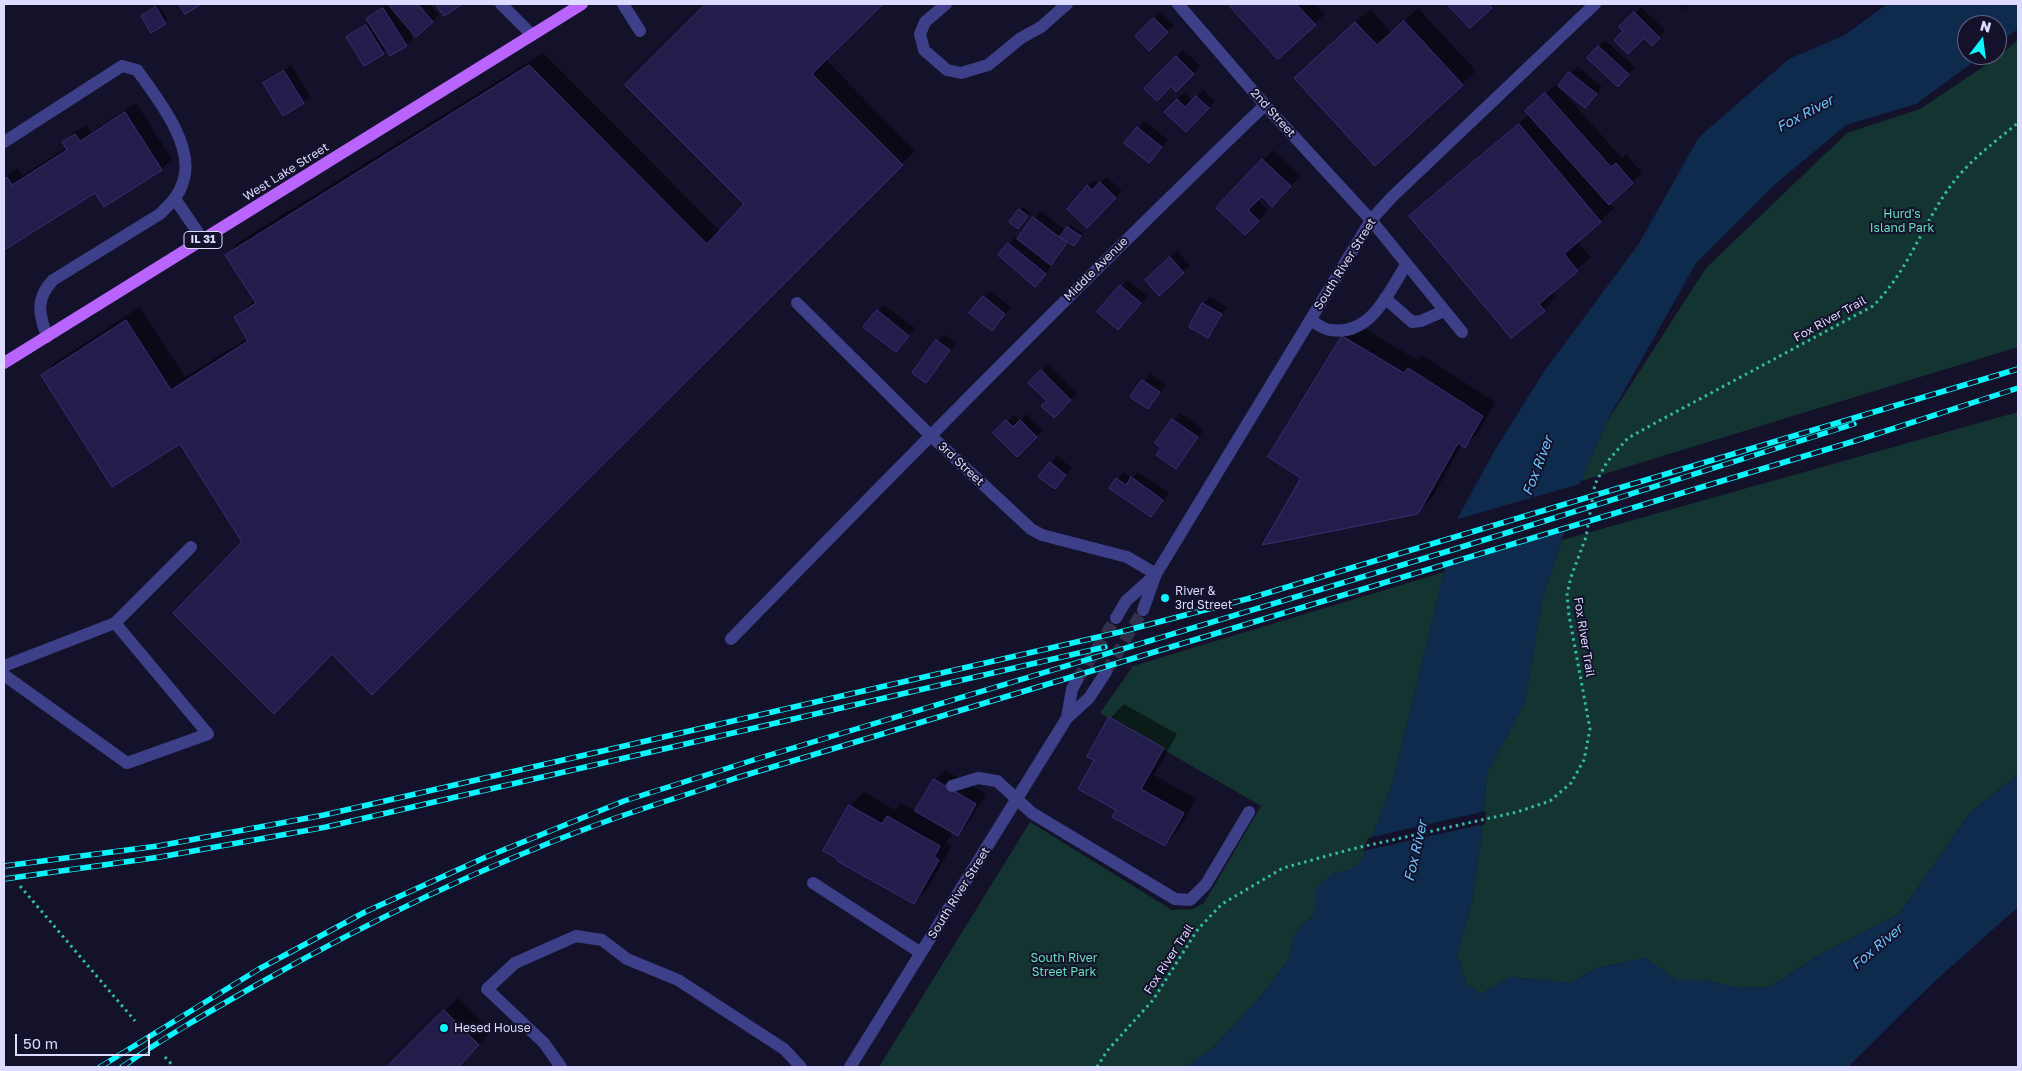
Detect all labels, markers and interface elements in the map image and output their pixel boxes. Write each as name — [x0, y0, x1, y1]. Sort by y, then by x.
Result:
north arrow — [1957, 15, 2007, 65]
text: N — [1978, 16, 1993, 36]
street label: 2nd Street — [1247, 86, 1299, 140]
water label: Fox River — [1774, 92, 1836, 136]
street label: West Lake Street — [241, 140, 331, 204]
park label: Hurd's Island Park — [1870, 207, 1934, 235]
street label: South River Street — [1311, 216, 1379, 312]
road number: IL 31 — [184, 232, 222, 248]
street label: Middle Avenue — [1061, 234, 1131, 304]
street label: Fox River Trail — [1791, 293, 1869, 345]
water label: Fox River — [1519, 434, 1557, 498]
street label: 3rd Street — [935, 439, 987, 489]
place label: River & 3rd Street — [1175, 584, 1232, 612]
marker: River & 3rd Street — [1159, 592, 1171, 604]
street label: Fox River Trail — [1571, 596, 1597, 678]
water label: Fox River — [1401, 819, 1431, 883]
street label: South River Street — [925, 845, 993, 941]
street label: Fox River Trail — [1141, 921, 1197, 997]
water label: Fox River — [1848, 921, 1906, 973]
park label: South River Street Park — [1031, 951, 1097, 979]
place label: Hesed House — [454, 1021, 531, 1035]
marker: Hesed House — [438, 1022, 450, 1034]
scale bar — [18, 1024, 152, 1056]
text: 50 m — [23, 1034, 58, 1052]

